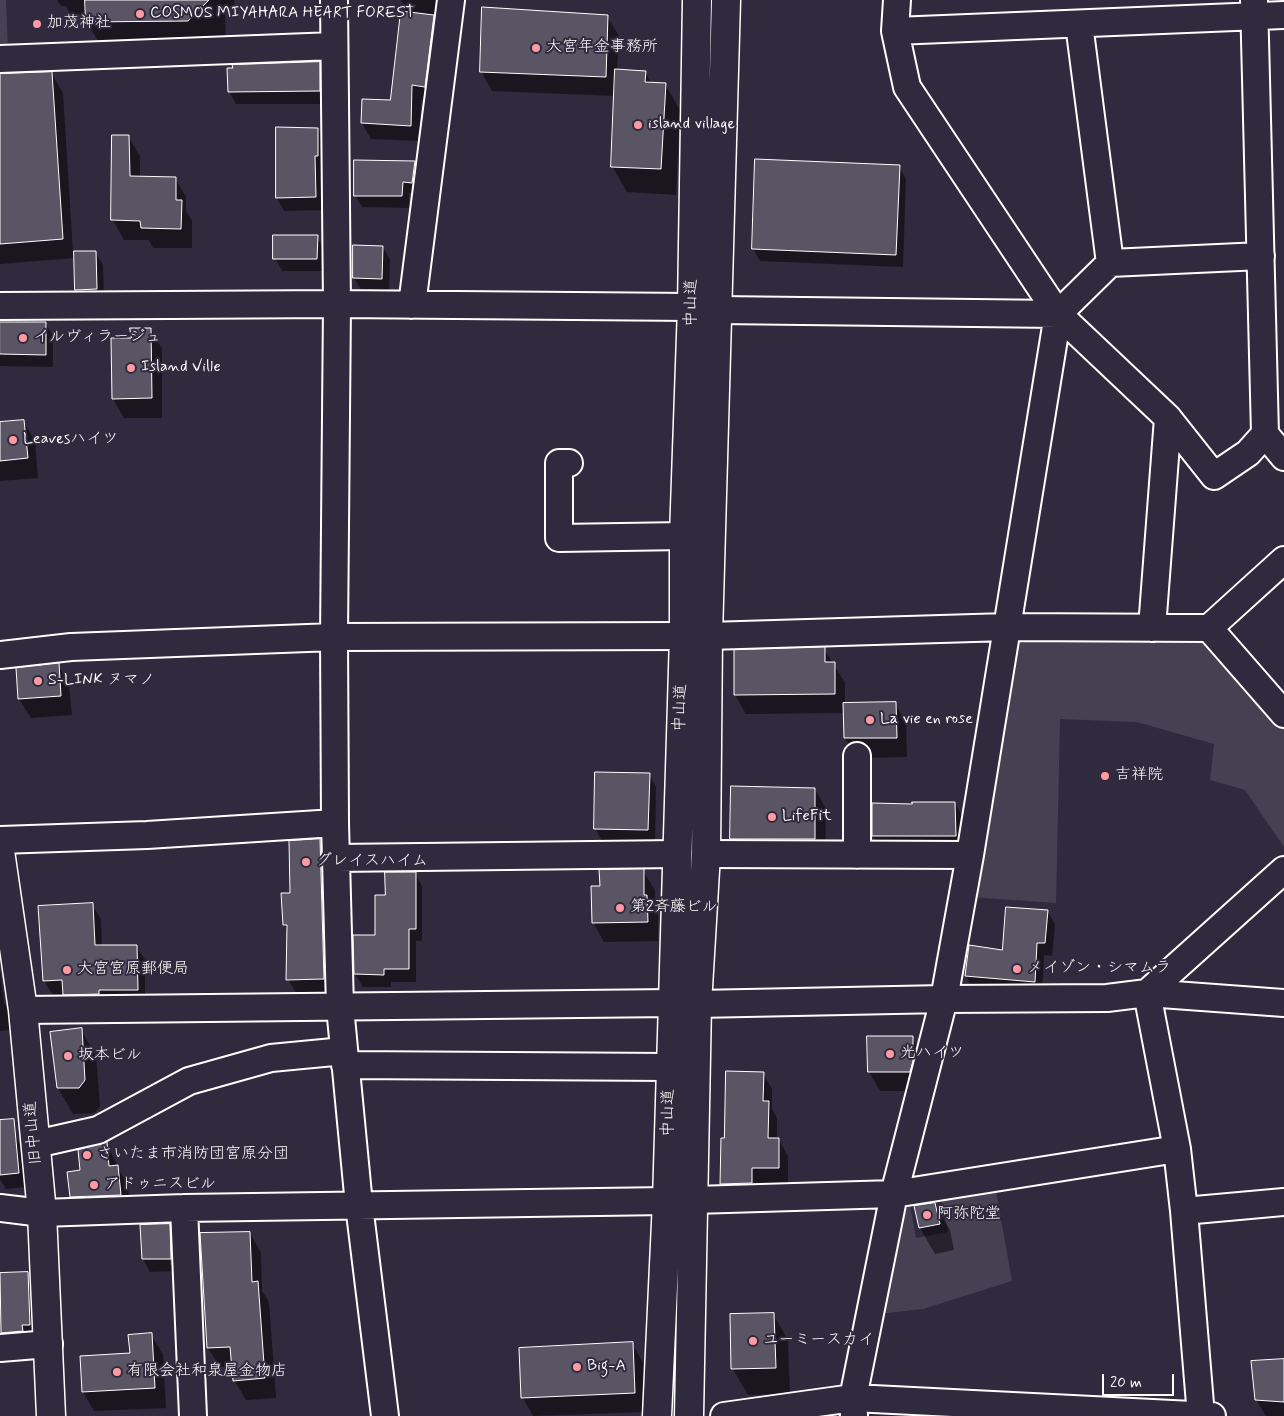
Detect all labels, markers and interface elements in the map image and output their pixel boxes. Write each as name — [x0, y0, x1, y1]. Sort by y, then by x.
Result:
place label: COSMOS MIYAHARA HEART FOREST — [150, 4, 414, 24]
marker: COSMOS MIYAHARA HEART FOREST — [134, 8, 146, 20]
place label: 加茂神社 — [47, 14, 111, 34]
marker: 加茂神社 — [31, 18, 43, 30]
place label: 大宮年金事務所 — [546, 38, 658, 58]
marker: 大宮年金事務所 — [530, 42, 542, 54]
place label: island village — [648, 115, 735, 135]
marker: island village — [632, 119, 644, 131]
street label: 中山道 — [682, 279, 702, 327]
place label: イルヴィラージュ — [33, 328, 161, 348]
marker: イルヴィラージュ — [17, 332, 29, 344]
place label: Island Ville — [141, 358, 221, 378]
marker: Island Ville — [125, 362, 137, 374]
place label: Leavesハイツ — [23, 430, 118, 450]
marker: Leavesハイツ — [7, 434, 19, 446]
place label: S-LINK ヌマノ — [48, 671, 155, 691]
marker: S-LINK ヌマノ — [32, 675, 44, 687]
street label: 中山道 — [671, 684, 691, 732]
place label: La vie en rose — [880, 710, 973, 730]
marker: La vie en rose — [864, 714, 876, 726]
place label: 吉祥院 — [1115, 766, 1163, 786]
marker: 吉祥院 — [1099, 770, 1111, 782]
place label: LifeFit — [782, 807, 832, 827]
marker: LifeFit — [766, 811, 778, 823]
place label: グレイスハイム — [316, 852, 428, 872]
marker: グレイスハイム — [300, 856, 312, 868]
place label: 第2斉藤ビル — [630, 898, 718, 918]
marker: 第2斉藤ビル — [614, 902, 626, 914]
place label: メイゾン・シマムラ — [1027, 959, 1171, 979]
place label: 大宮宮原郵便局 — [77, 960, 189, 980]
marker: メイゾン・シマムラ — [1011, 963, 1023, 975]
marker: 大宮宮原郵便局 — [61, 964, 73, 976]
place label: 光ハイツ — [900, 1044, 964, 1064]
place label: 坂本ビル — [78, 1046, 142, 1066]
marker: 光ハイツ — [884, 1048, 896, 1060]
marker: 坂本ビル — [62, 1050, 74, 1062]
street label: 中山道 — [659, 1089, 679, 1137]
street label: 旧中山道 — [22, 1100, 46, 1166]
place label: さいたま市消防団宮原分団 — [97, 1145, 289, 1165]
marker: さいたま市消防団宮原分団 — [81, 1149, 93, 1161]
place label: アドゥニスビル — [104, 1175, 216, 1195]
marker: アドゥニスビル — [88, 1179, 100, 1191]
place label: 阿弥陀堂 — [937, 1205, 1001, 1225]
marker: 阿弥陀堂 — [921, 1209, 933, 1221]
place label: ユーミースカイ — [763, 1331, 874, 1351]
marker: ユーミースカイ — [747, 1335, 759, 1347]
place label: Big-A — [587, 1357, 626, 1377]
marker: Big-A — [571, 1361, 583, 1373]
place label: 有限会社和泉屋金物店 — [127, 1362, 287, 1382]
scale bar — [1104, 1364, 1176, 1396]
marker: 有限会社和泉屋金物店 — [111, 1366, 123, 1378]
text: 20 m — [1110, 1373, 1142, 1393]

